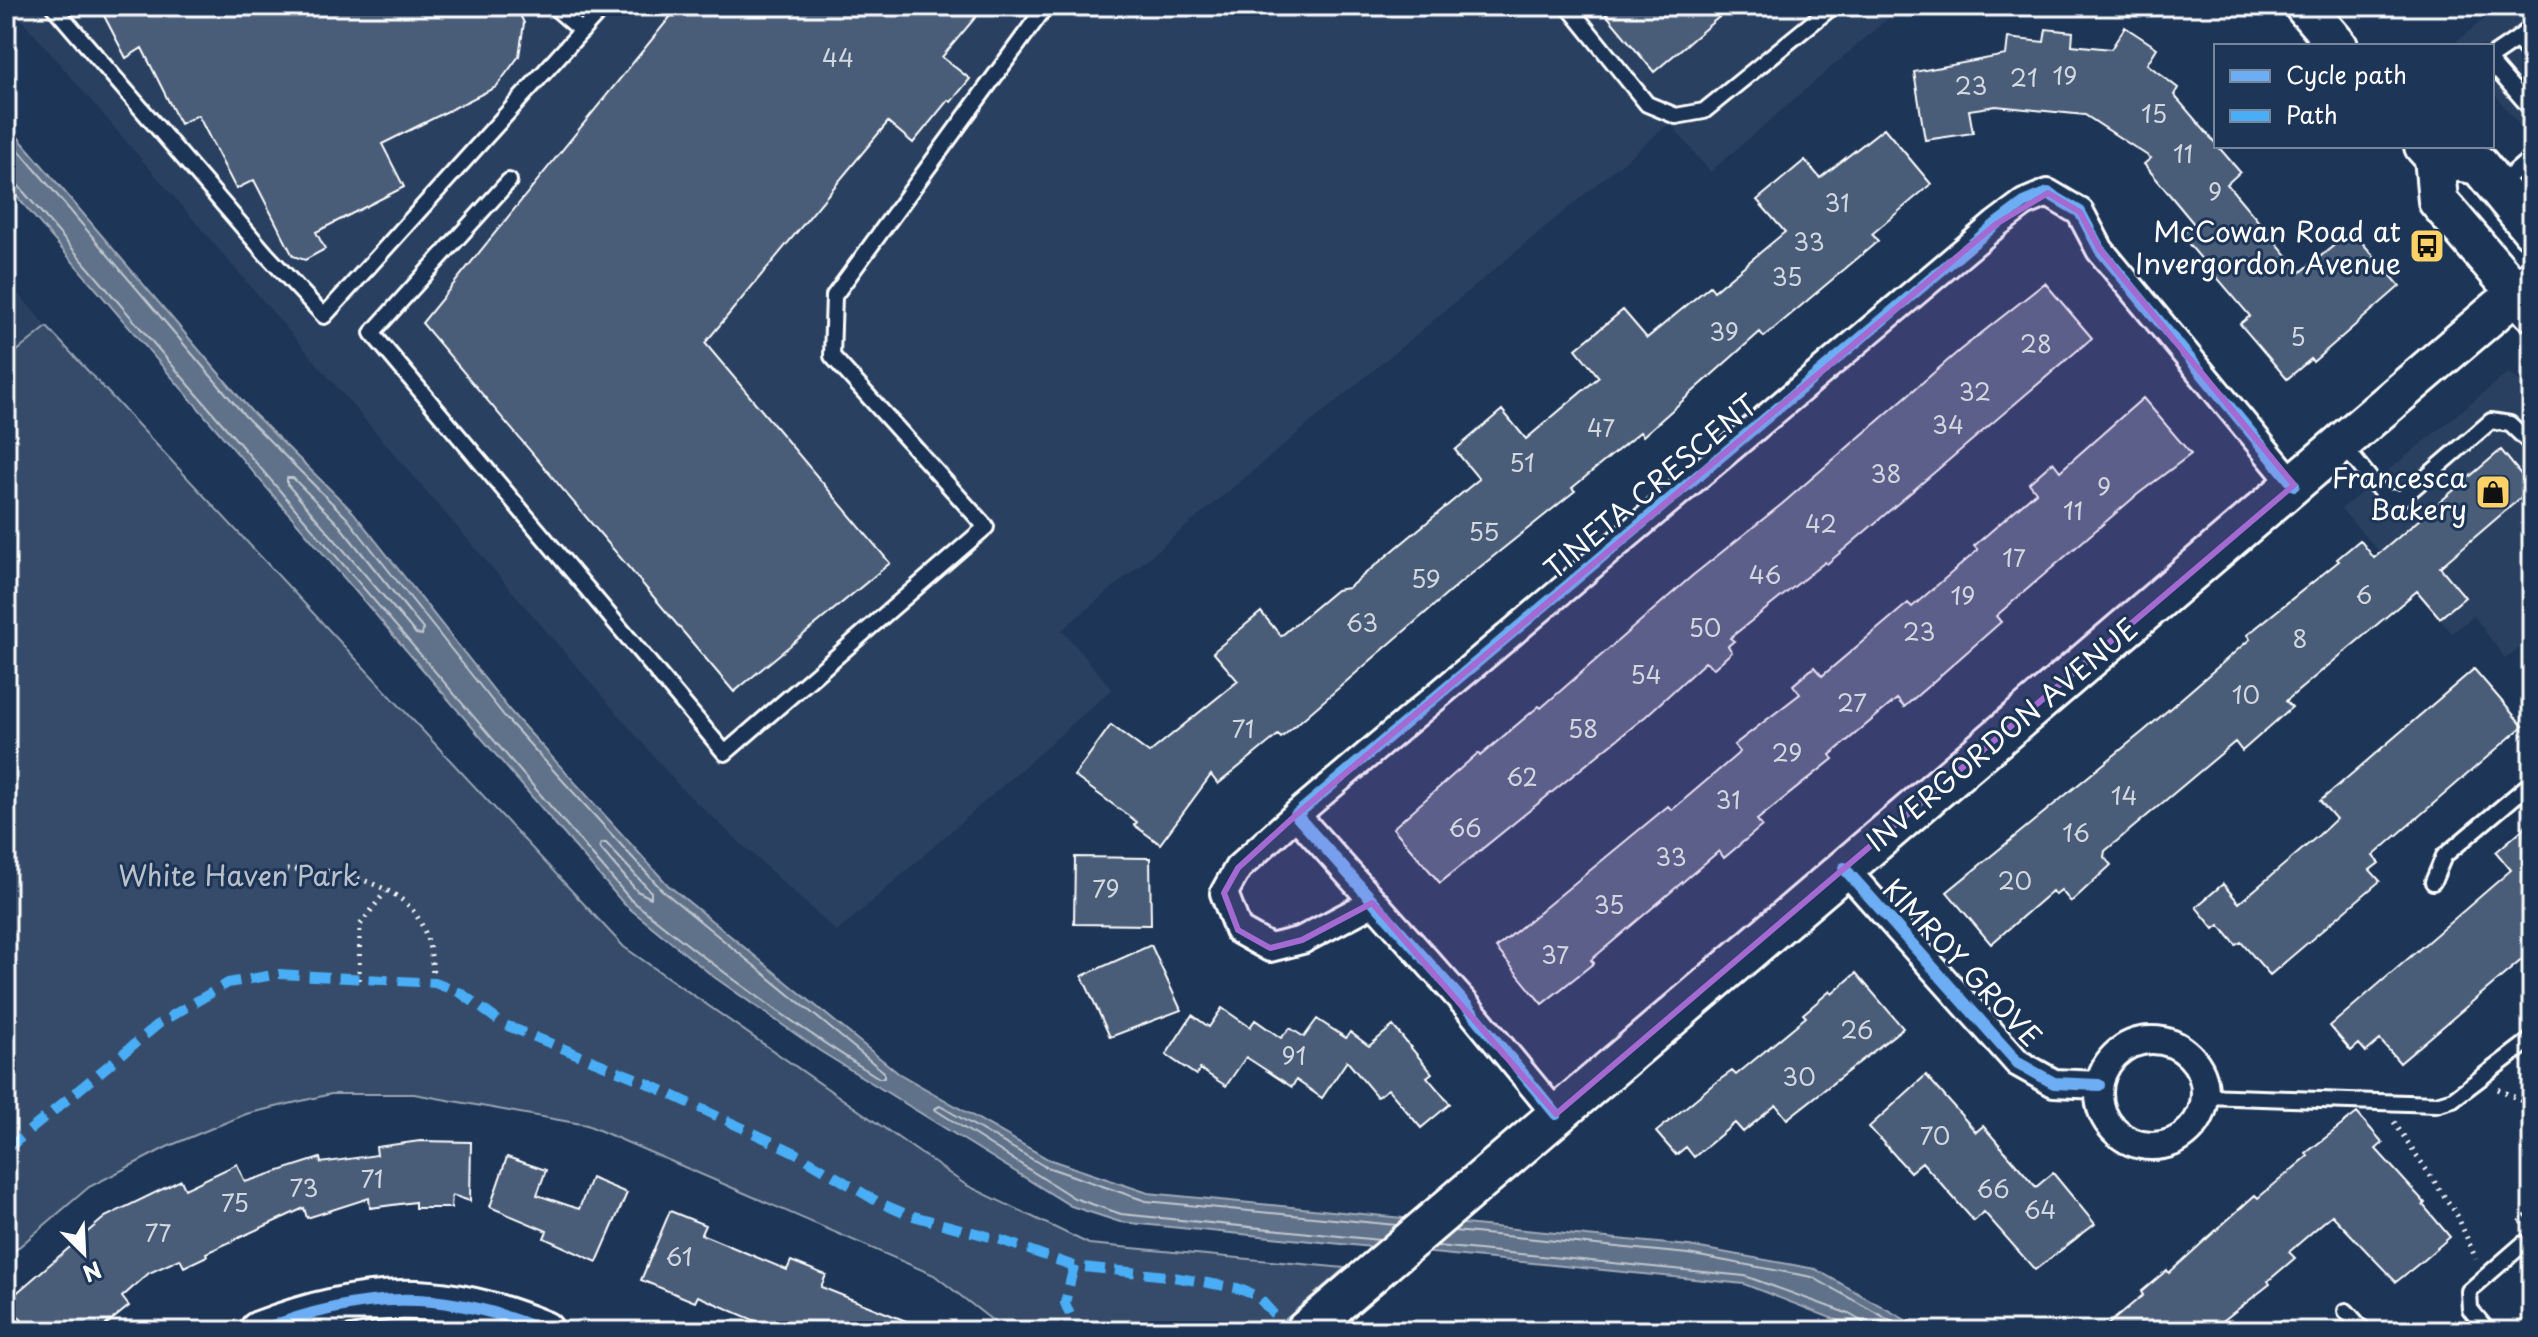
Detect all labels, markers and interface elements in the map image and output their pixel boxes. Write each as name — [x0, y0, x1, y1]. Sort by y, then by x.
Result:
house number: 44 — [822, 39, 854, 75]
legend — [2214, 44, 2494, 148]
text: Cycle path — [2286, 56, 2407, 92]
house number: 19 — [2053, 57, 2077, 93]
house number: 21 — [2010, 59, 2038, 95]
house number: 23 — [1955, 67, 1987, 103]
house number: 15 — [2141, 95, 2167, 131]
text: Path — [2286, 96, 2338, 132]
house number: 11 — [2173, 135, 2193, 171]
house number: 9 — [2208, 173, 2222, 209]
house number: 31 — [1824, 184, 1850, 220]
place label: McCowan Road at Invergordon Avenue — [2135, 209, 2401, 284]
house number: 33 — [1793, 223, 1825, 259]
bus stop icon: McCowan Road at Invergordon Avenue — [2408, 227, 2446, 265]
house number: 35 — [1772, 258, 1802, 294]
house number: 39 — [1709, 313, 1739, 349]
house number: 5 — [2290, 318, 2306, 354]
house number: 28 — [2020, 325, 2052, 361]
house number: 32 — [1959, 373, 1991, 409]
street label: TINETA CRESCENT — [1533, 383, 1767, 589]
house number: 34 — [1932, 406, 1964, 442]
house number: 47 — [1587, 409, 1615, 445]
house number: 51 — [1509, 444, 1535, 480]
house number: 38 — [1871, 455, 1901, 491]
place label: Francesca Bakery — [2332, 455, 2468, 530]
house number: 9 — [2097, 468, 2111, 504]
shop icon: Francesca Bakery — [2474, 473, 2512, 511]
house number: 11 — [2063, 492, 2083, 528]
house number: 42 — [1805, 505, 1837, 541]
house number: 55 — [1469, 513, 1499, 549]
house number: 17 — [2002, 539, 2026, 575]
house number: 46 — [1749, 556, 1781, 592]
house number: 59 — [1411, 560, 1441, 596]
house number: 6 — [2356, 576, 2372, 612]
house number: 19 — [1951, 577, 1975, 613]
house number: 63 — [1346, 604, 1378, 640]
street label: INVERGORDON AVENUE — [1855, 607, 2147, 861]
house number: 50 — [1689, 609, 1721, 645]
house number: 23 — [1903, 613, 1935, 649]
house number: 8 — [2293, 620, 2308, 656]
house number: 54 — [1630, 656, 1662, 692]
house number: 10 — [2232, 676, 2260, 712]
house number: 27 — [1837, 684, 1867, 720]
house number: 71 — [1232, 710, 1254, 746]
house number: 58 — [1568, 710, 1598, 746]
house number: 29 — [1772, 734, 1802, 770]
house number: 62 — [1506, 758, 1538, 794]
house number: 14 — [2111, 777, 2137, 813]
house number: 31 — [1715, 781, 1741, 817]
house number: 66 — [1448, 809, 1482, 845]
house number: 16 — [2062, 814, 2090, 850]
house number: 33 — [1655, 838, 1687, 874]
park label: White Haven Park — [119, 853, 359, 896]
house number: 20 — [1998, 862, 2032, 898]
street label: KIMROY GROVE — [1873, 868, 2053, 1056]
house number: 79 — [1092, 870, 1120, 906]
house number: 35 — [1594, 886, 1624, 922]
house number: 37 — [1541, 936, 1569, 972]
house number: 26 — [1841, 1011, 1873, 1047]
house number: 91 — [1282, 1037, 1306, 1073]
house number: 30 — [1782, 1058, 1816, 1094]
house number: 70 — [1920, 1117, 1950, 1153]
house number: 71 — [361, 1160, 383, 1196]
house number: 73 — [290, 1169, 318, 1205]
house number: 66 — [1976, 1170, 2010, 1206]
house number: 75 — [221, 1184, 249, 1220]
house number: 64 — [2024, 1191, 2056, 1227]
north arrow — [44, 1213, 124, 1293]
house number: 77 — [145, 1214, 171, 1250]
house number: 61 — [666, 1238, 692, 1274]
text: N — [78, 1254, 107, 1291]

